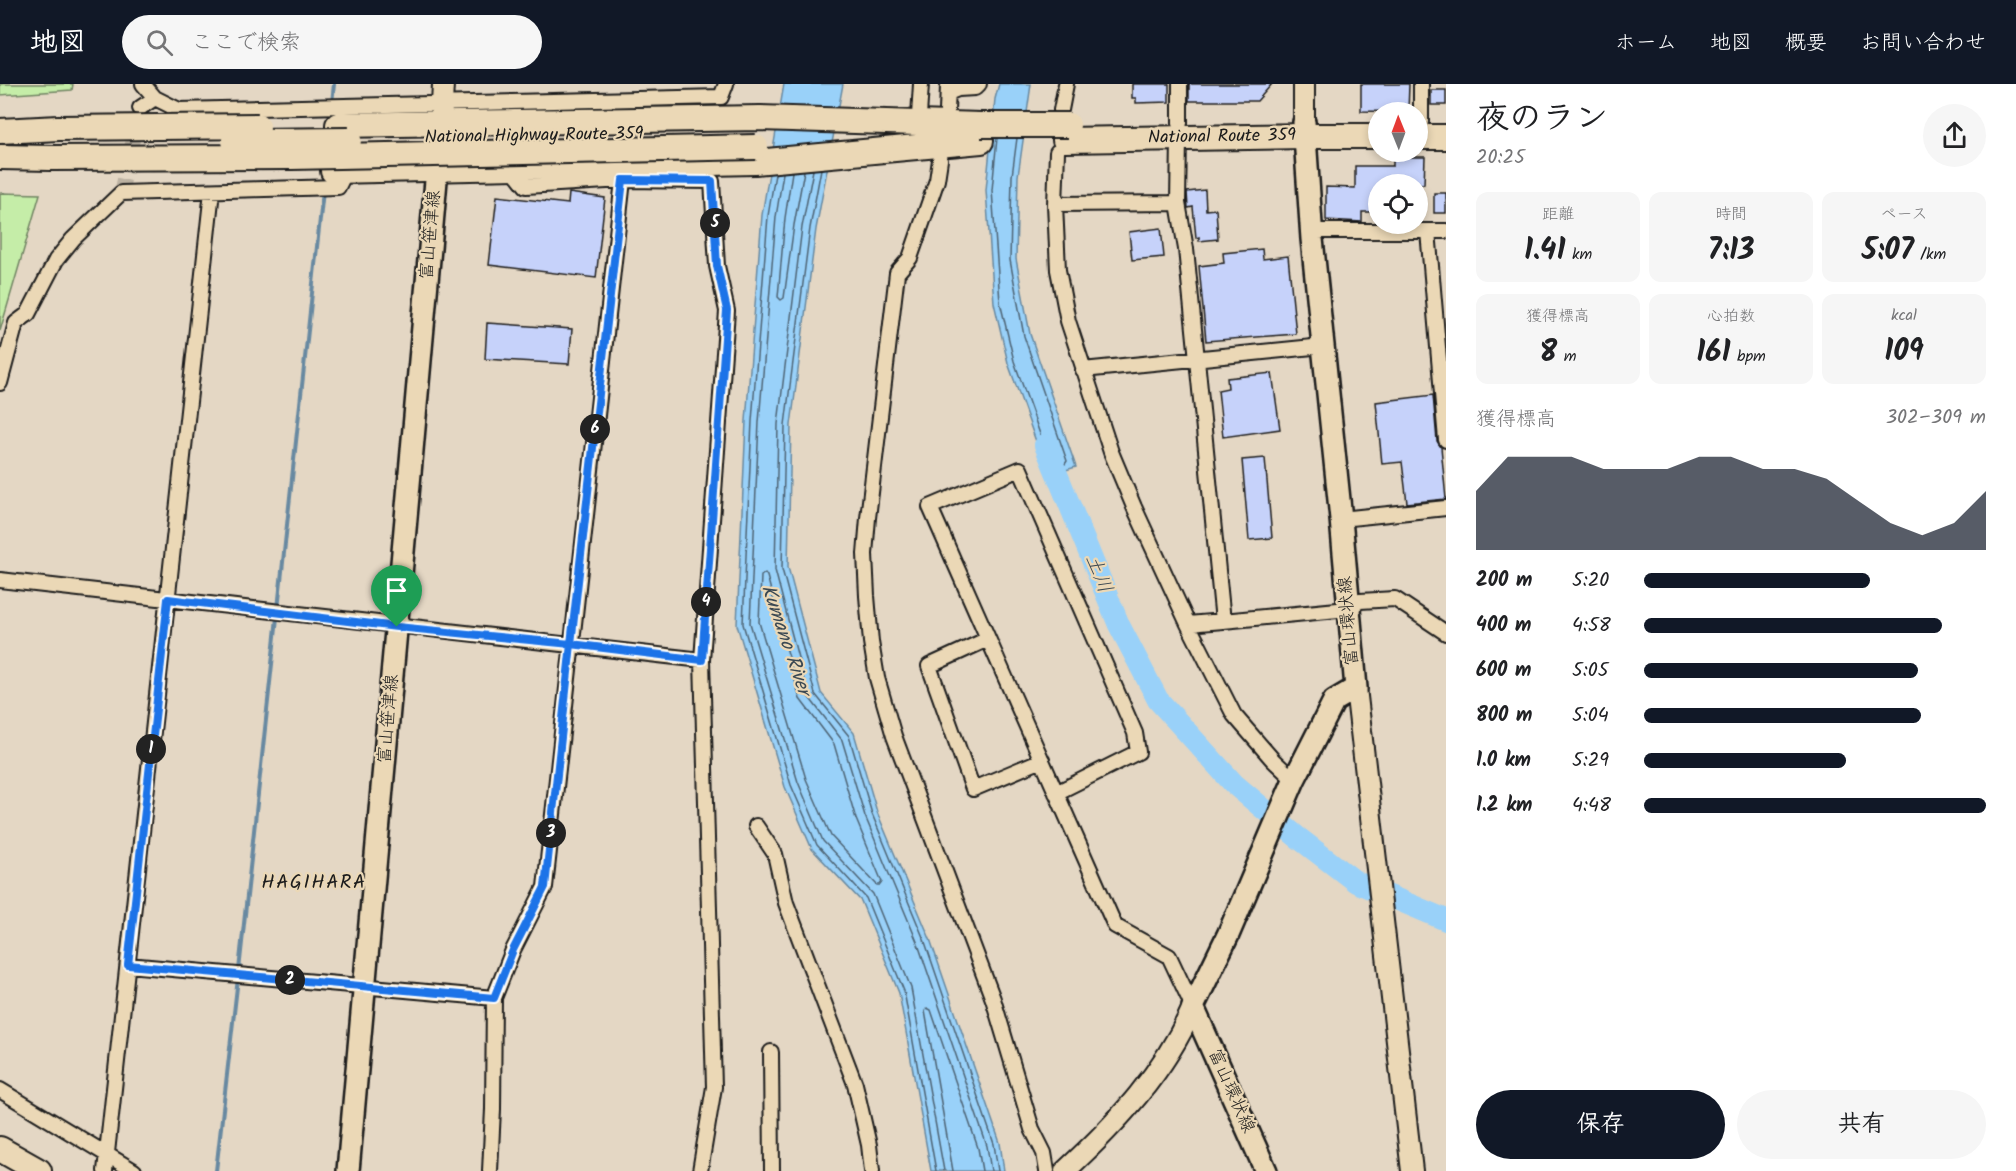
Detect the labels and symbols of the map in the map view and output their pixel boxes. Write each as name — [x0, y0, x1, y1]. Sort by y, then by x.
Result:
north arrow — [1368, 102, 1428, 162]
street label: National Highway Route 359 — [424, 120, 644, 152]
street label: National Route 359 — [1148, 121, 1296, 153]
street label: 富山笹津線 — [413, 189, 449, 281]
pin: 5 — [700, 208, 730, 238]
pin: 6 — [580, 414, 610, 444]
water label: 土川 — [1076, 549, 1120, 599]
pin — [371, 565, 422, 627]
street label: 富山環状線 — [1331, 575, 1367, 667]
water label: Kumano River — [751, 580, 820, 704]
pin: 4 — [691, 587, 721, 617]
street label: 富山笹津線 — [371, 673, 407, 765]
pin: 1 — [136, 734, 166, 764]
pin: 3 — [536, 818, 566, 848]
district label: HAGIHARA — [261, 867, 367, 899]
pin: 2 — [275, 965, 305, 995]
street label: 富山環状線 — [1199, 1044, 1263, 1138]

